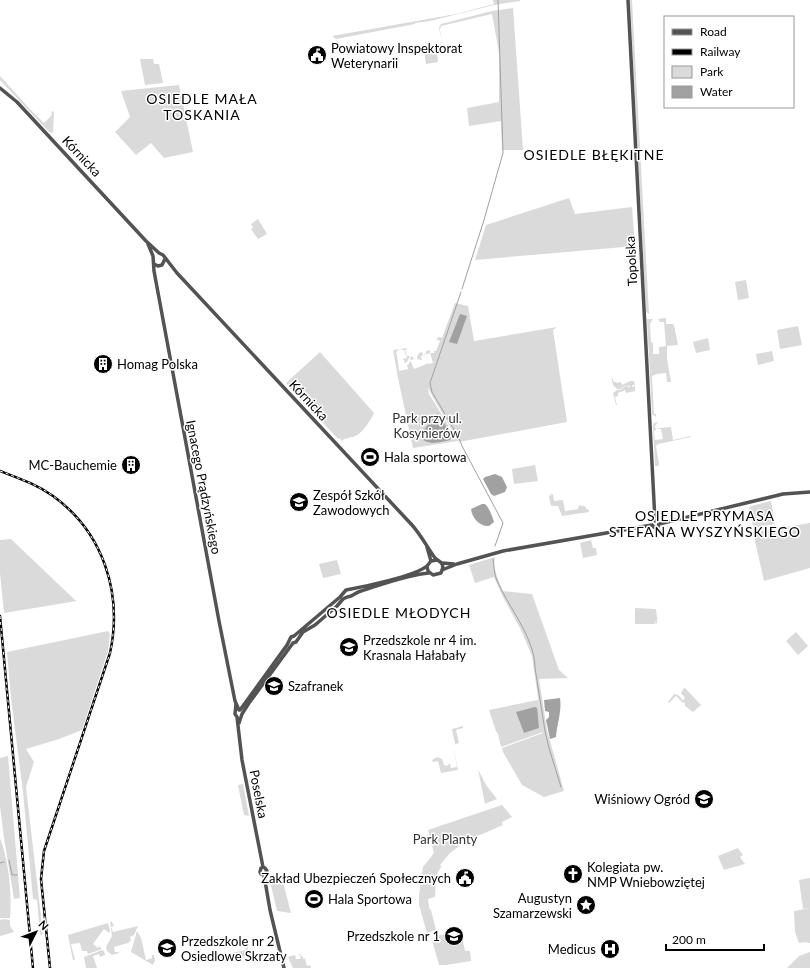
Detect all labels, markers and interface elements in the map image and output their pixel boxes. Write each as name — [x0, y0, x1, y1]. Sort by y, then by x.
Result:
legend — [664, 16, 794, 108]
text: Road — [700, 24, 727, 39]
place label: Powiatowy Inspektorat Weterynarii — [331, 40, 462, 71]
public building icon: Powiatowy Inspektorat Weterynarii — [306, 44, 328, 66]
text: Railway — [700, 44, 741, 59]
text: Park — [700, 64, 724, 79]
text: Water — [700, 84, 733, 99]
district label: OSIEDLE MAŁA TOSKANIA — [146, 90, 258, 123]
street label: Kórnicka — [59, 132, 105, 180]
district label: OSIEDLE BŁĘKITNE — [523, 146, 665, 163]
street label: Topolska — [622, 236, 640, 286]
building icon: Homag Polska — [92, 353, 114, 375]
place label: Homag Polska — [117, 356, 198, 372]
street label: Kórnicka — [286, 376, 332, 424]
park label: Park przy ul. Kosynierów — [392, 410, 462, 441]
street label: Ignacego Prądzyńskiego — [183, 419, 225, 555]
sports icon: Hala sportowa — [359, 446, 381, 468]
place label: Hala sportowa — [384, 449, 467, 465]
building icon: MC-Bauchemie — [120, 454, 142, 476]
place label: MC-Bauchemie — [28, 457, 117, 473]
place label: Zespół Szkół Zawodowych — [313, 487, 389, 518]
school or university icon: Zespół Szkół Zawodowych — [288, 491, 310, 513]
district label: OSIEDLE PRYMASA STEFANA WYSZYŃSKIEGO — [609, 507, 801, 540]
district label: OSIEDLE MŁODYCH — [327, 604, 471, 621]
place label: Przedszkole nr 4 im. Krasnala Hałabały — [363, 632, 476, 663]
school or university icon: Przedszkole nr 4 im. Krasnala Hałabały — [338, 636, 360, 658]
school or university icon: Szafranek — [263, 675, 285, 697]
place label: Szafranek — [288, 678, 344, 694]
street label: Poselska — [246, 768, 272, 820]
school or university icon: Wiśniowy Ogród — [693, 788, 715, 810]
place label: Wiśniowy Ogród — [594, 791, 690, 807]
park label: Park Planty — [413, 831, 478, 847]
place label: Kolegiata pw. NMP Wniebowziętej — [587, 859, 705, 890]
church icon: Kolegiata pw. NMP Wniebowziętej — [562, 863, 584, 885]
public building icon: Zakład Ubezpieczeń Społecznych — [454, 867, 476, 889]
place label: Zakład Ubezpieczeń Społecznych — [261, 870, 451, 886]
sports icon: Hala Sportowa — [303, 888, 325, 910]
place label: Augustyn Szamarzewski — [493, 890, 572, 921]
place label: Hala Sportowa — [328, 891, 412, 907]
place icon: Augustyn Szamarzewski — [575, 894, 597, 916]
north arrow — [16, 912, 56, 952]
text: N — [36, 917, 51, 932]
school or university icon: Przedszkole nr 1 — [443, 925, 465, 947]
scale bar — [666, 926, 764, 952]
place label: Przedszkole nr 1 — [347, 928, 440, 944]
text: 200 m — [672, 932, 706, 947]
place label: Przedszkole nr 2 Osiedlowe Skrzaty — [181, 933, 287, 964]
school or university icon: Przedszkole nr 2 Osiedlowe Skrzaty — [156, 937, 178, 959]
hospital icon: Medicus — [599, 938, 621, 960]
place label: Medicus — [548, 941, 596, 957]

